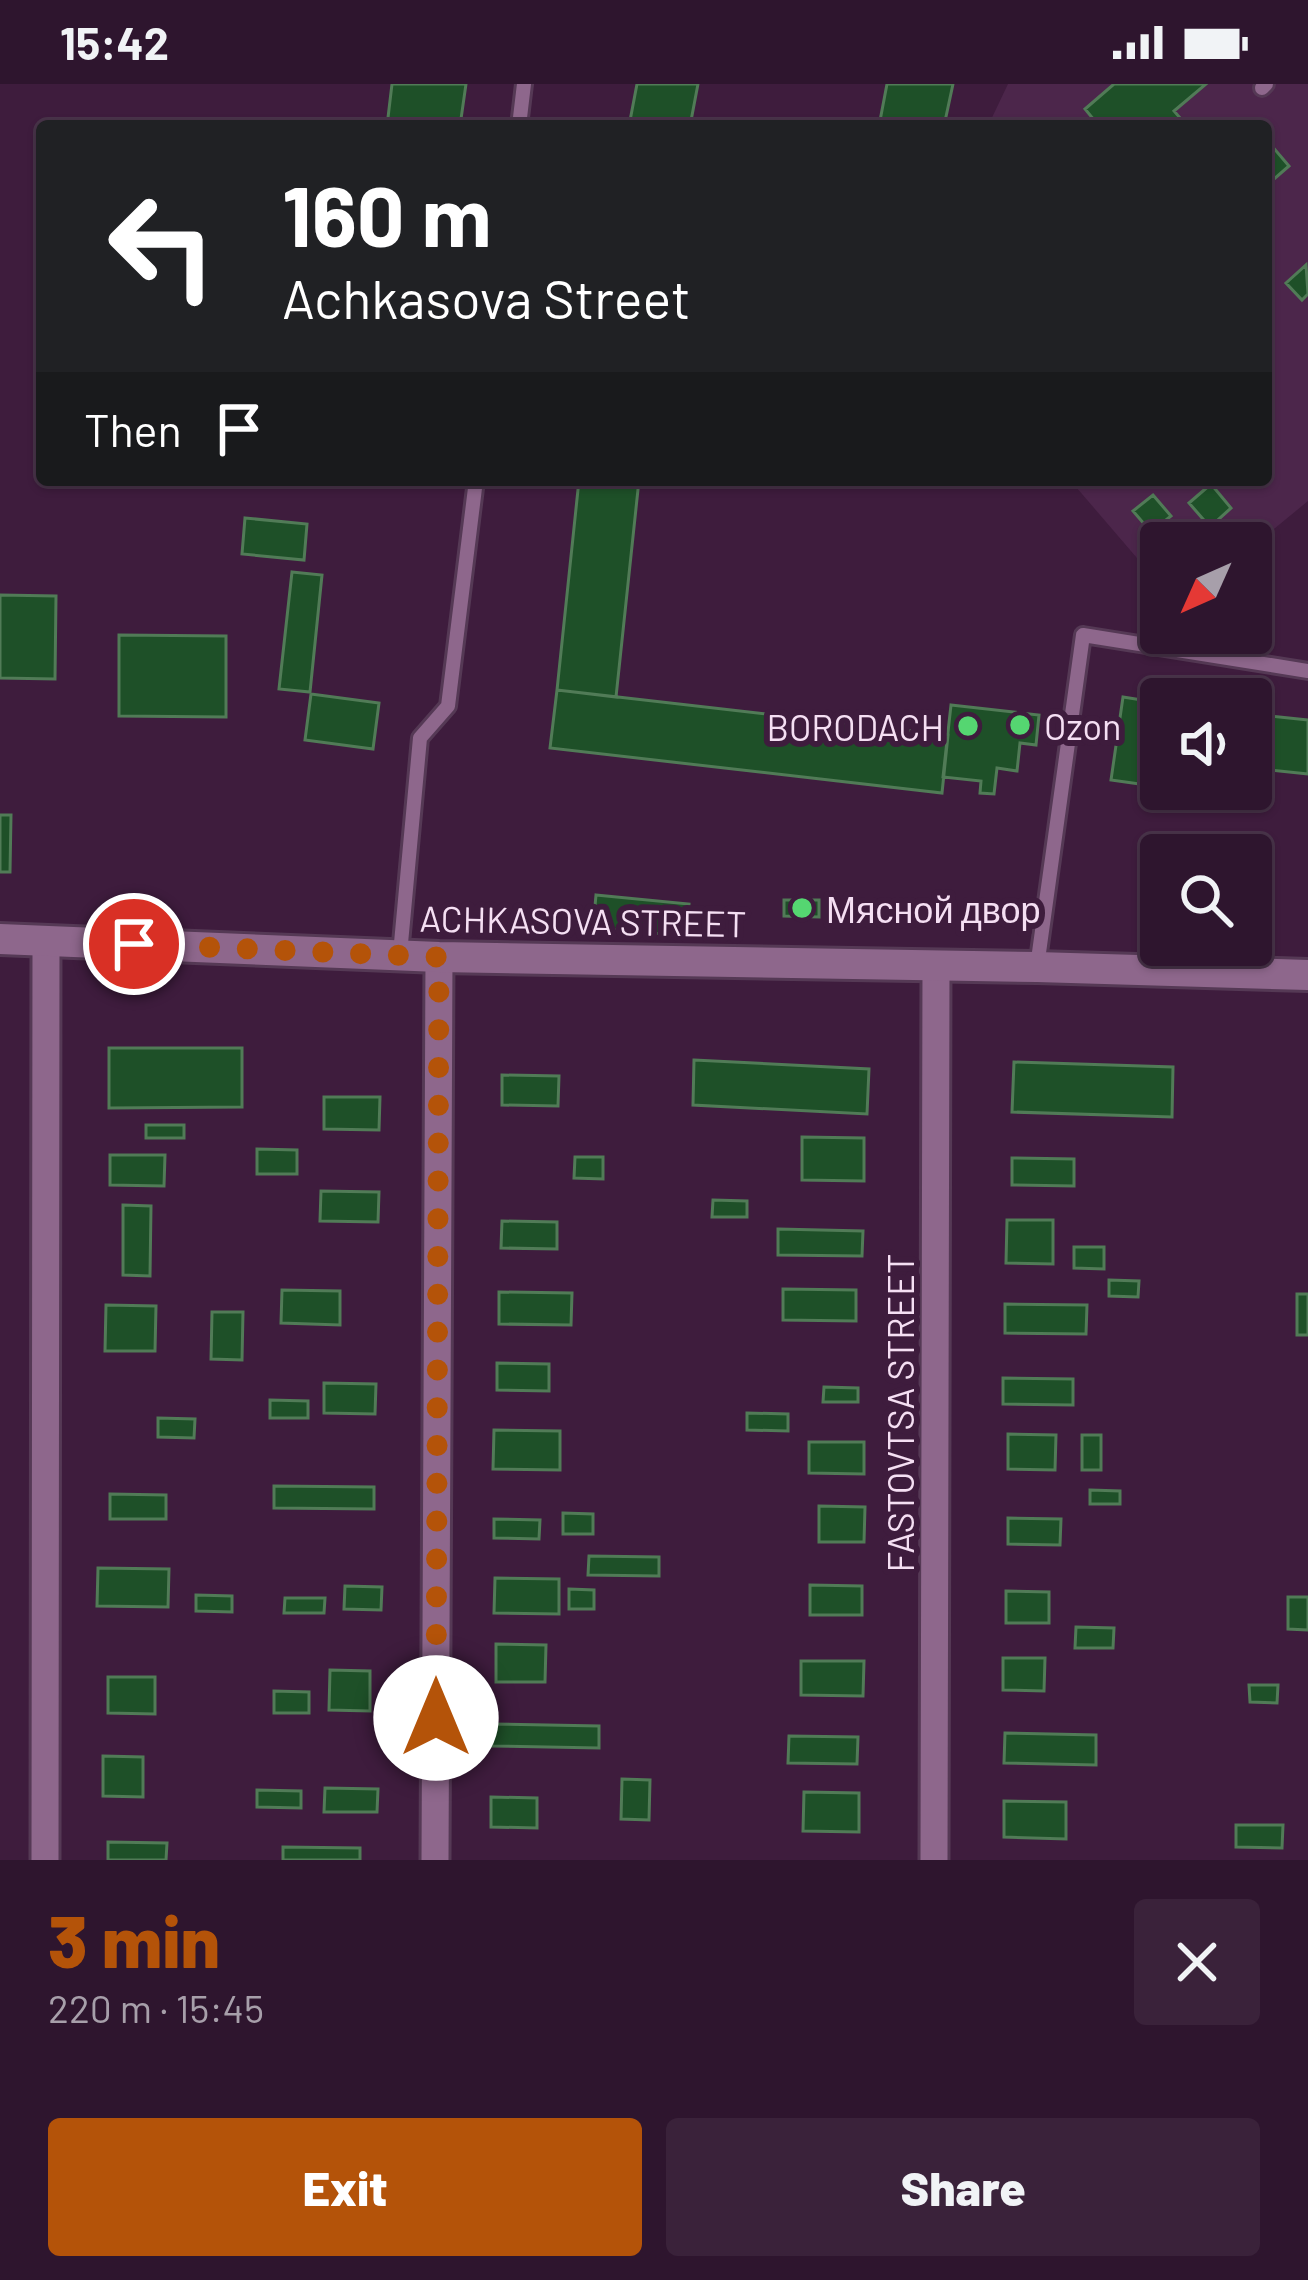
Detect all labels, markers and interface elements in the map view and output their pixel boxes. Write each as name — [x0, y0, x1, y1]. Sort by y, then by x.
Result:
text: 15:42 — [60, 15, 169, 69]
text: 160 m — [282, 163, 492, 264]
icon: left — [84, 168, 240, 324]
text: Achkasova Street — [282, 265, 691, 330]
icon: arrive — [206, 396, 272, 462]
text: Then — [84, 402, 182, 456]
north arrow — [1140, 522, 1272, 654]
map controls — [1140, 522, 1272, 966]
button: sound — [1140, 678, 1272, 810]
place label: Ozon — [1044, 704, 1121, 747]
place label: BORODACH — [766, 705, 944, 748]
marker: Ozon — [1007, 712, 1033, 738]
marker: BORODACH — [955, 713, 981, 739]
button: search — [1140, 834, 1272, 966]
place label: Мясной двор — [826, 887, 1040, 931]
pin — [83, 893, 185, 995]
marker: Мясной двор — [789, 895, 815, 921]
street label: ACHKASOVA STREET — [419, 896, 747, 944]
icon: arrive — [101, 911, 167, 977]
street label: FASTOVTSA STREET — [878, 1254, 921, 1572]
position arrow — [373, 1655, 499, 1781]
text: 3 min — [48, 1896, 220, 1982]
button: close — [1134, 1899, 1260, 2025]
text: 220 m · 15:45 — [48, 1984, 264, 2031]
button: Exit — [48, 2118, 642, 2256]
button: Share — [666, 2118, 1260, 2256]

